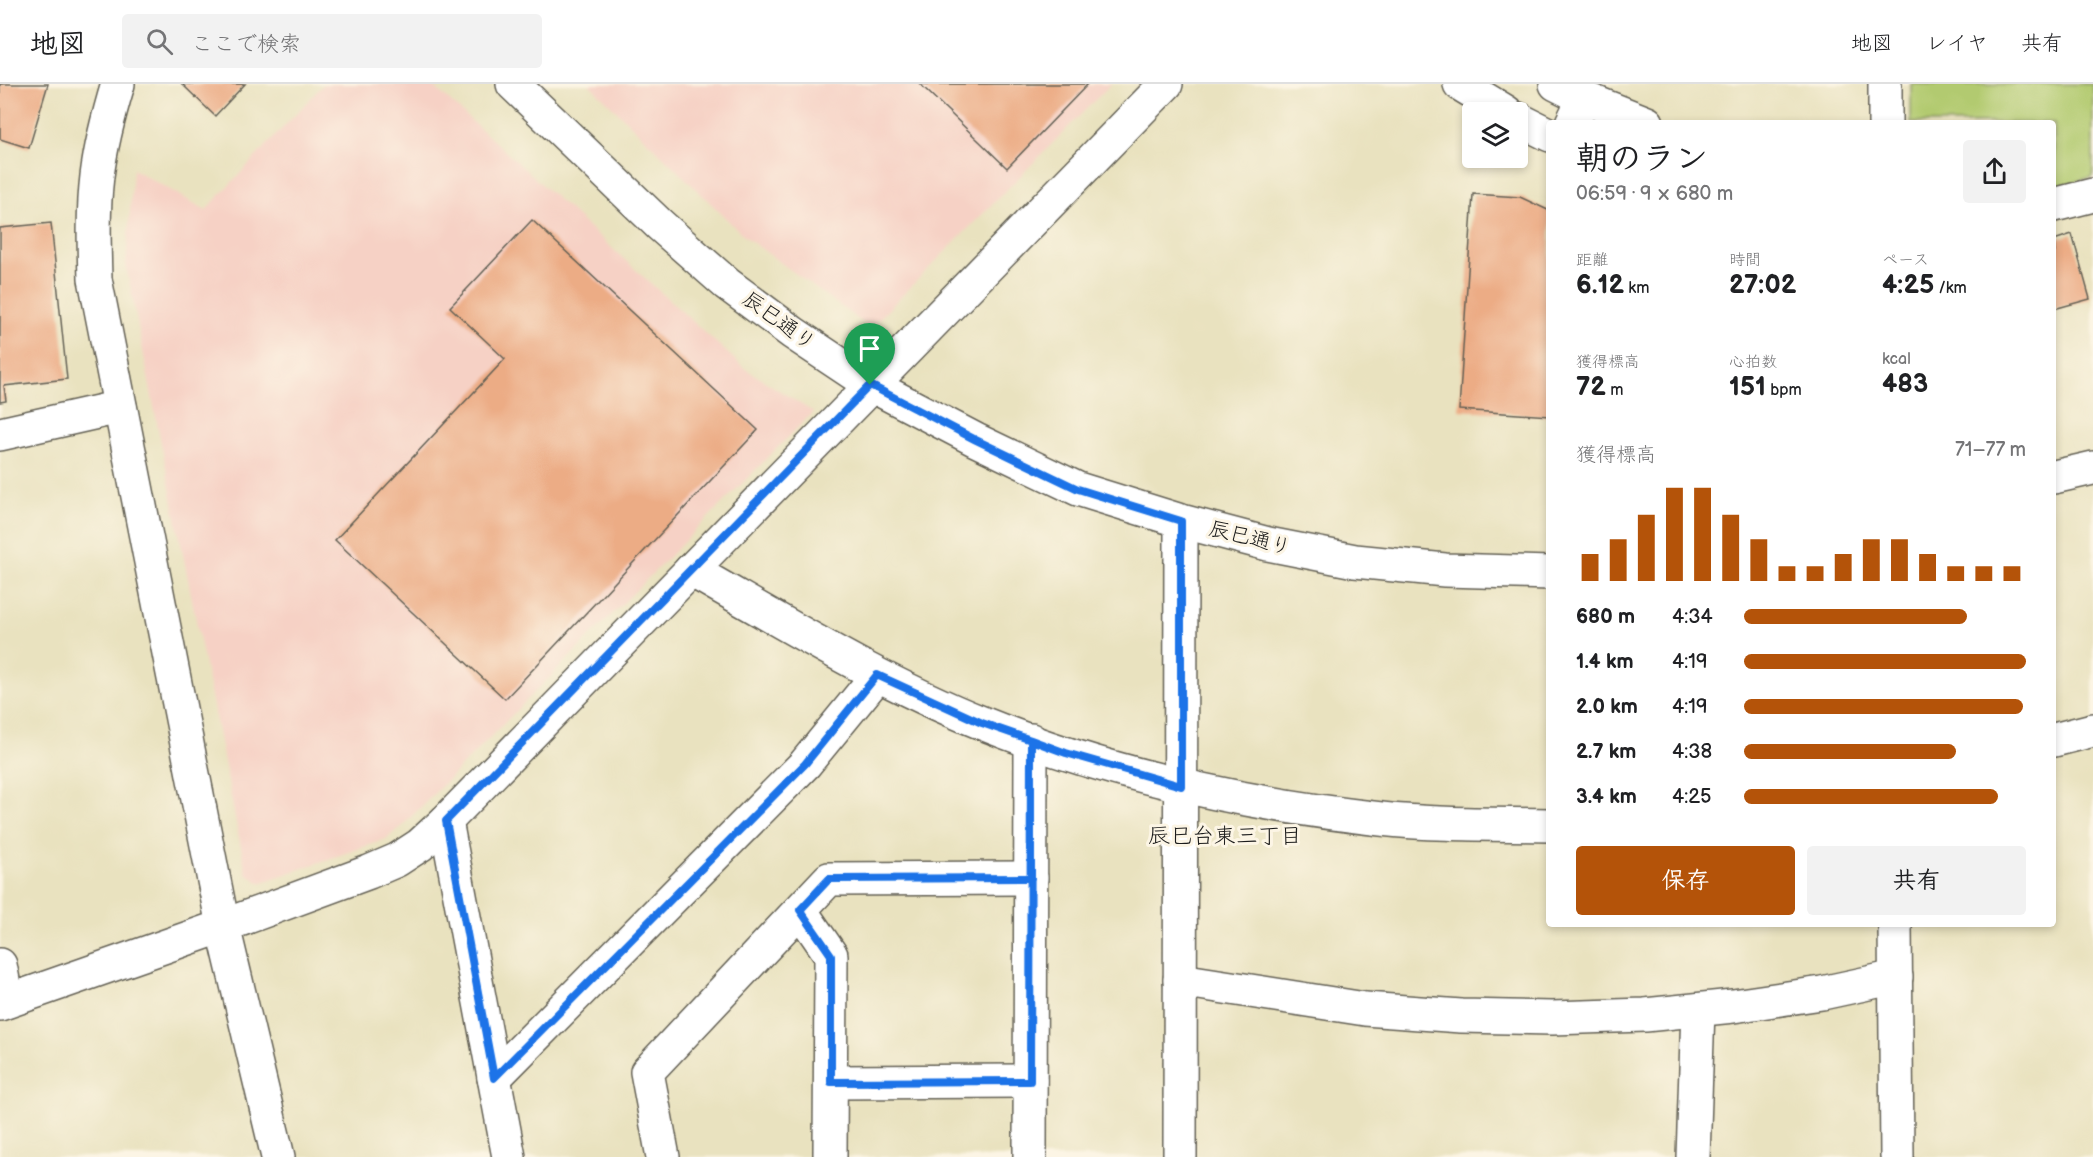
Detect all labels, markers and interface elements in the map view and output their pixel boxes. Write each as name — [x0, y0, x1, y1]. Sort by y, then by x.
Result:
search box — [122, 14, 542, 68]
icon: search — [143, 25, 176, 58]
text: 地図 — [30, 28, 86, 61]
text: ここで検索 — [191, 31, 301, 58]
text: 地図 — [1851, 31, 1893, 56]
text: レイヤ — [1926, 31, 1988, 56]
text: 共有 — [2021, 31, 2063, 56]
map controls — [1462, 102, 1528, 168]
button: layers — [1462, 102, 1528, 168]
text: 朝のラン — [1576, 139, 1708, 179]
button: share — [1963, 140, 2026, 203]
text: 06:59 · 9 × 680 m — [1576, 182, 1733, 206]
text: 距離 — [1576, 251, 1608, 270]
text: 時間 — [1729, 251, 1761, 270]
text: ペース — [1882, 251, 1929, 270]
text: 6.12 — [1576, 270, 1624, 301]
text: 27:02 — [1729, 270, 1796, 301]
text: 4:25 — [1882, 270, 1934, 301]
text: km — [1624, 279, 1649, 298]
text: /km — [1934, 279, 1967, 298]
street label: 辰巳通り — [738, 286, 820, 356]
pin — [844, 323, 895, 385]
icon: arrive — [853, 332, 886, 365]
text: kcal — [1882, 350, 1911, 369]
text: 獲得標高 — [1576, 353, 1640, 372]
text: 心拍数 — [1729, 353, 1777, 372]
text: 483 — [1882, 369, 1928, 400]
text: 72 — [1576, 372, 1606, 403]
text: 151 — [1729, 372, 1766, 403]
text: m — [1606, 381, 1624, 400]
text: bpm — [1766, 381, 1802, 400]
text: 71–77 m — [1955, 438, 2026, 462]
text: 獲得標高 — [1576, 443, 1656, 467]
street label: 辰巳通り — [1206, 516, 1294, 560]
text: 680 m — [1576, 605, 1635, 629]
text: 4:34 — [1672, 605, 1713, 629]
text: 1.4 km — [1576, 650, 1634, 674]
text: 4:19 — [1672, 650, 1708, 674]
text: 2.0 km — [1576, 695, 1638, 719]
text: 4:19 — [1672, 695, 1708, 719]
text: 2.7 km — [1576, 740, 1636, 764]
text: 4:38 — [1672, 740, 1712, 764]
text: 3.4 km — [1576, 785, 1637, 809]
text: 4:25 — [1672, 785, 1712, 809]
district label: 辰巳台東三丁目 — [1148, 823, 1302, 850]
button: 保存 — [1576, 846, 1795, 915]
button: 共有 — [1807, 846, 2026, 915]

